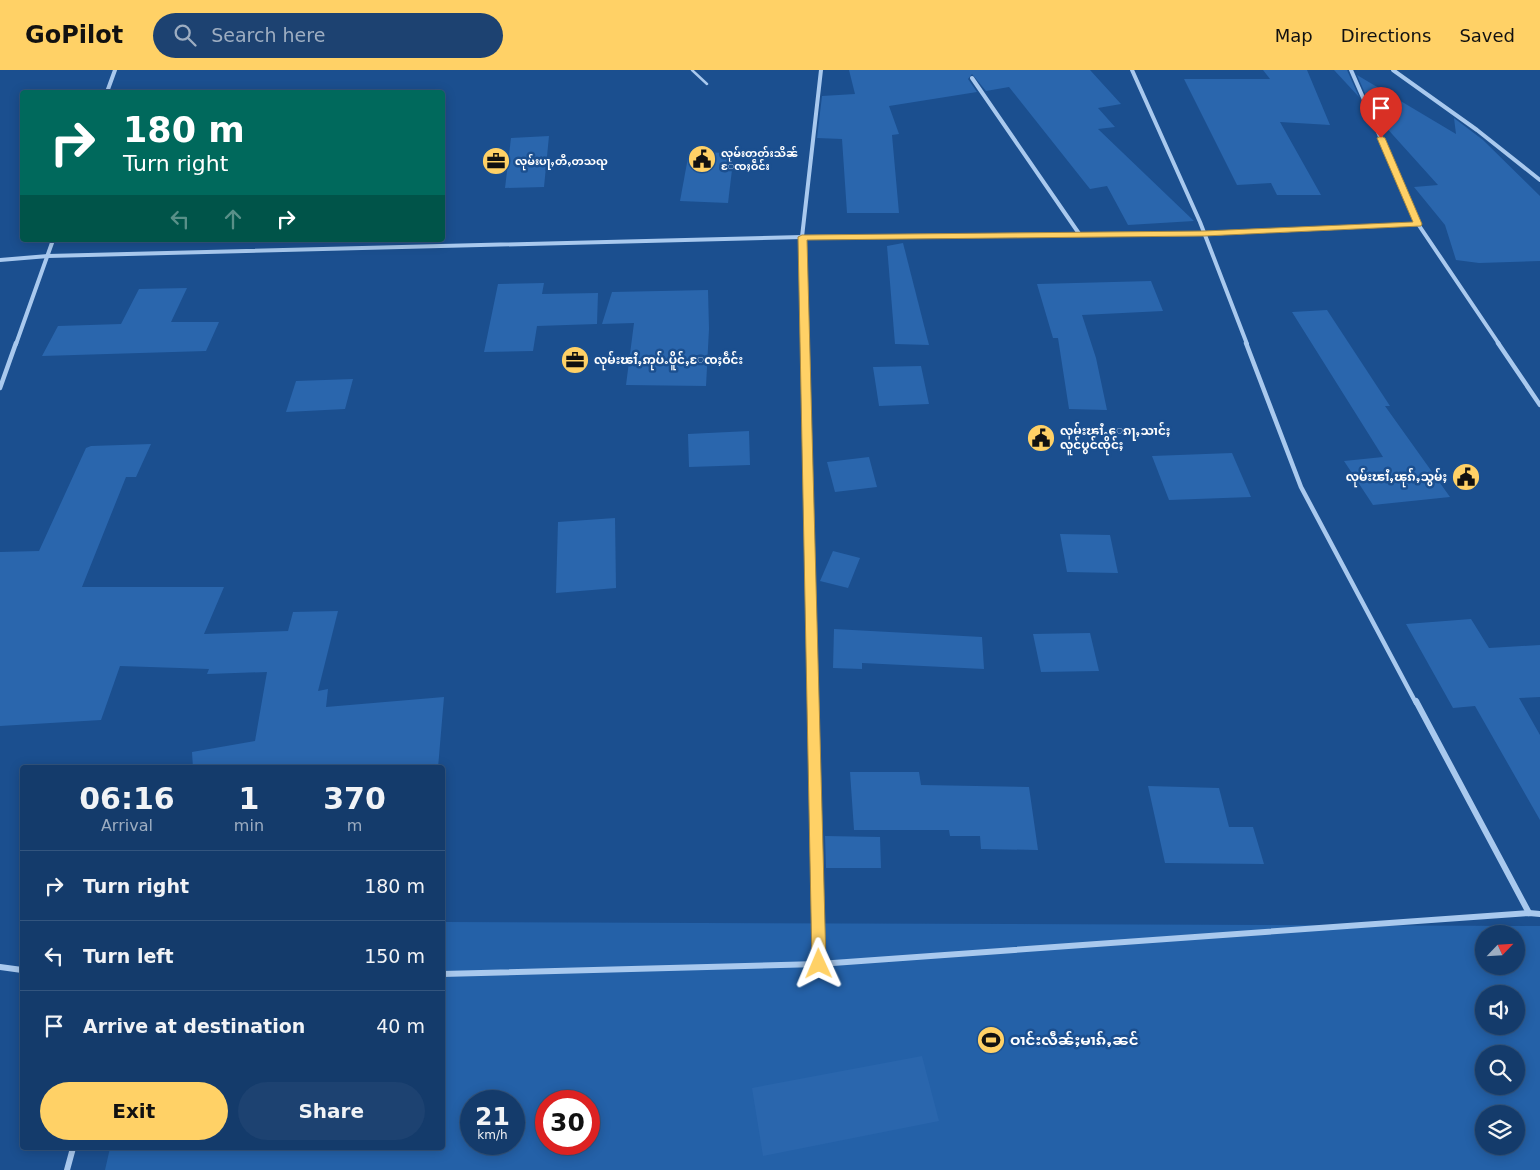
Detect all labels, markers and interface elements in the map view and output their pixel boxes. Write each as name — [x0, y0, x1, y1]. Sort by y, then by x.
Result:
search box — [153, 13, 503, 58]
text: GoPilot — [25, 21, 123, 49]
icon: search — [171, 21, 199, 49]
text: Search here — [211, 24, 325, 46]
text: Map — [1275, 25, 1313, 46]
text: Directions — [1341, 25, 1431, 46]
text: Saved — [1459, 25, 1515, 46]
pin — [1360, 87, 1402, 138]
icon: arrive — [1367, 94, 1395, 122]
icon: right — [40, 110, 105, 175]
text: 180 m — [123, 110, 245, 150]
public building icon: လုမ်းတတ်းသိၼ် ႄၸႈဝဵင်း — [687, 144, 717, 174]
office icon: လုမ်းပႃႇတီႇတသၺ — [481, 146, 511, 176]
place label: လုမ်းတတ်းသိၼ် ႄၸႈဝဵင်း — [721, 146, 798, 173]
text: Turn right — [123, 151, 228, 176]
place label: လုမ်းပႃႇတီႇတသၺ — [515, 154, 608, 171]
icon: left — [166, 205, 194, 233]
icon: ahead — [219, 205, 247, 233]
icon: right — [272, 205, 300, 233]
office icon: လုမ်းၽၢႆႇဢုပ်ႉပိူင်ႇႄၸႈဝဵင်း — [560, 345, 590, 375]
place label: လုမ်းၽၢႆႇဢုပ်ႉပိူင်ႇႄၸႈဝဵင်း — [594, 350, 743, 371]
place label: လုမ်းၽၢႆႇေၵႃႇသၢင်ႈ လူင်ပွင်ၸိုင်ႈ — [1060, 421, 1170, 456]
public building icon: လုမ်းၽၢႆႇေၵႃႇသၢင်ႈ လူင်ပွင်ၸိုင်ႈ — [1026, 423, 1056, 453]
public building icon: လုမ်းၽၢႆႇၽုၵ်ႇသွမ်ႈ — [1451, 462, 1481, 492]
place label: လုမ်းၽၢႆႇၽုၵ်ႇသွမ်ႈ — [1346, 467, 1447, 488]
text: 06:16 — [79, 781, 175, 816]
text: 1 — [238, 781, 259, 816]
text: 370 — [323, 781, 386, 816]
text: Arrival — [101, 816, 153, 835]
text: min — [234, 816, 264, 835]
text: m — [347, 816, 362, 835]
icon: right — [40, 872, 68, 900]
text: Turn right — [83, 875, 189, 897]
text: 180 m — [364, 875, 425, 897]
north arrow — [1475, 925, 1525, 975]
map controls — [1475, 925, 1525, 1155]
position arrow — [792, 937, 844, 989]
icon: left — [40, 942, 68, 970]
text: Turn left — [83, 945, 174, 967]
text: 150 m — [364, 945, 425, 967]
button: sound — [1475, 985, 1525, 1035]
icon: arrive — [40, 1012, 68, 1040]
text: Arrive at destination — [83, 1015, 305, 1037]
text: 40 m — [376, 1015, 425, 1037]
sports icon: ဝၢင်းလဵၼ်ႈမၢၵ်ႇၼင် — [976, 1025, 1006, 1055]
place label: ဝၢင်းလဵၼ်ႈမၢၵ်ႇၼင် — [1010, 1030, 1139, 1049]
button: search — [1475, 1045, 1525, 1095]
button: Exit — [40, 1082, 228, 1140]
button: Share — [238, 1082, 425, 1140]
speed limit sign: 30 — [535, 1090, 600, 1155]
text: 21 — [475, 1102, 510, 1131]
button: layers — [1475, 1105, 1525, 1155]
text: km/h — [477, 1128, 508, 1142]

